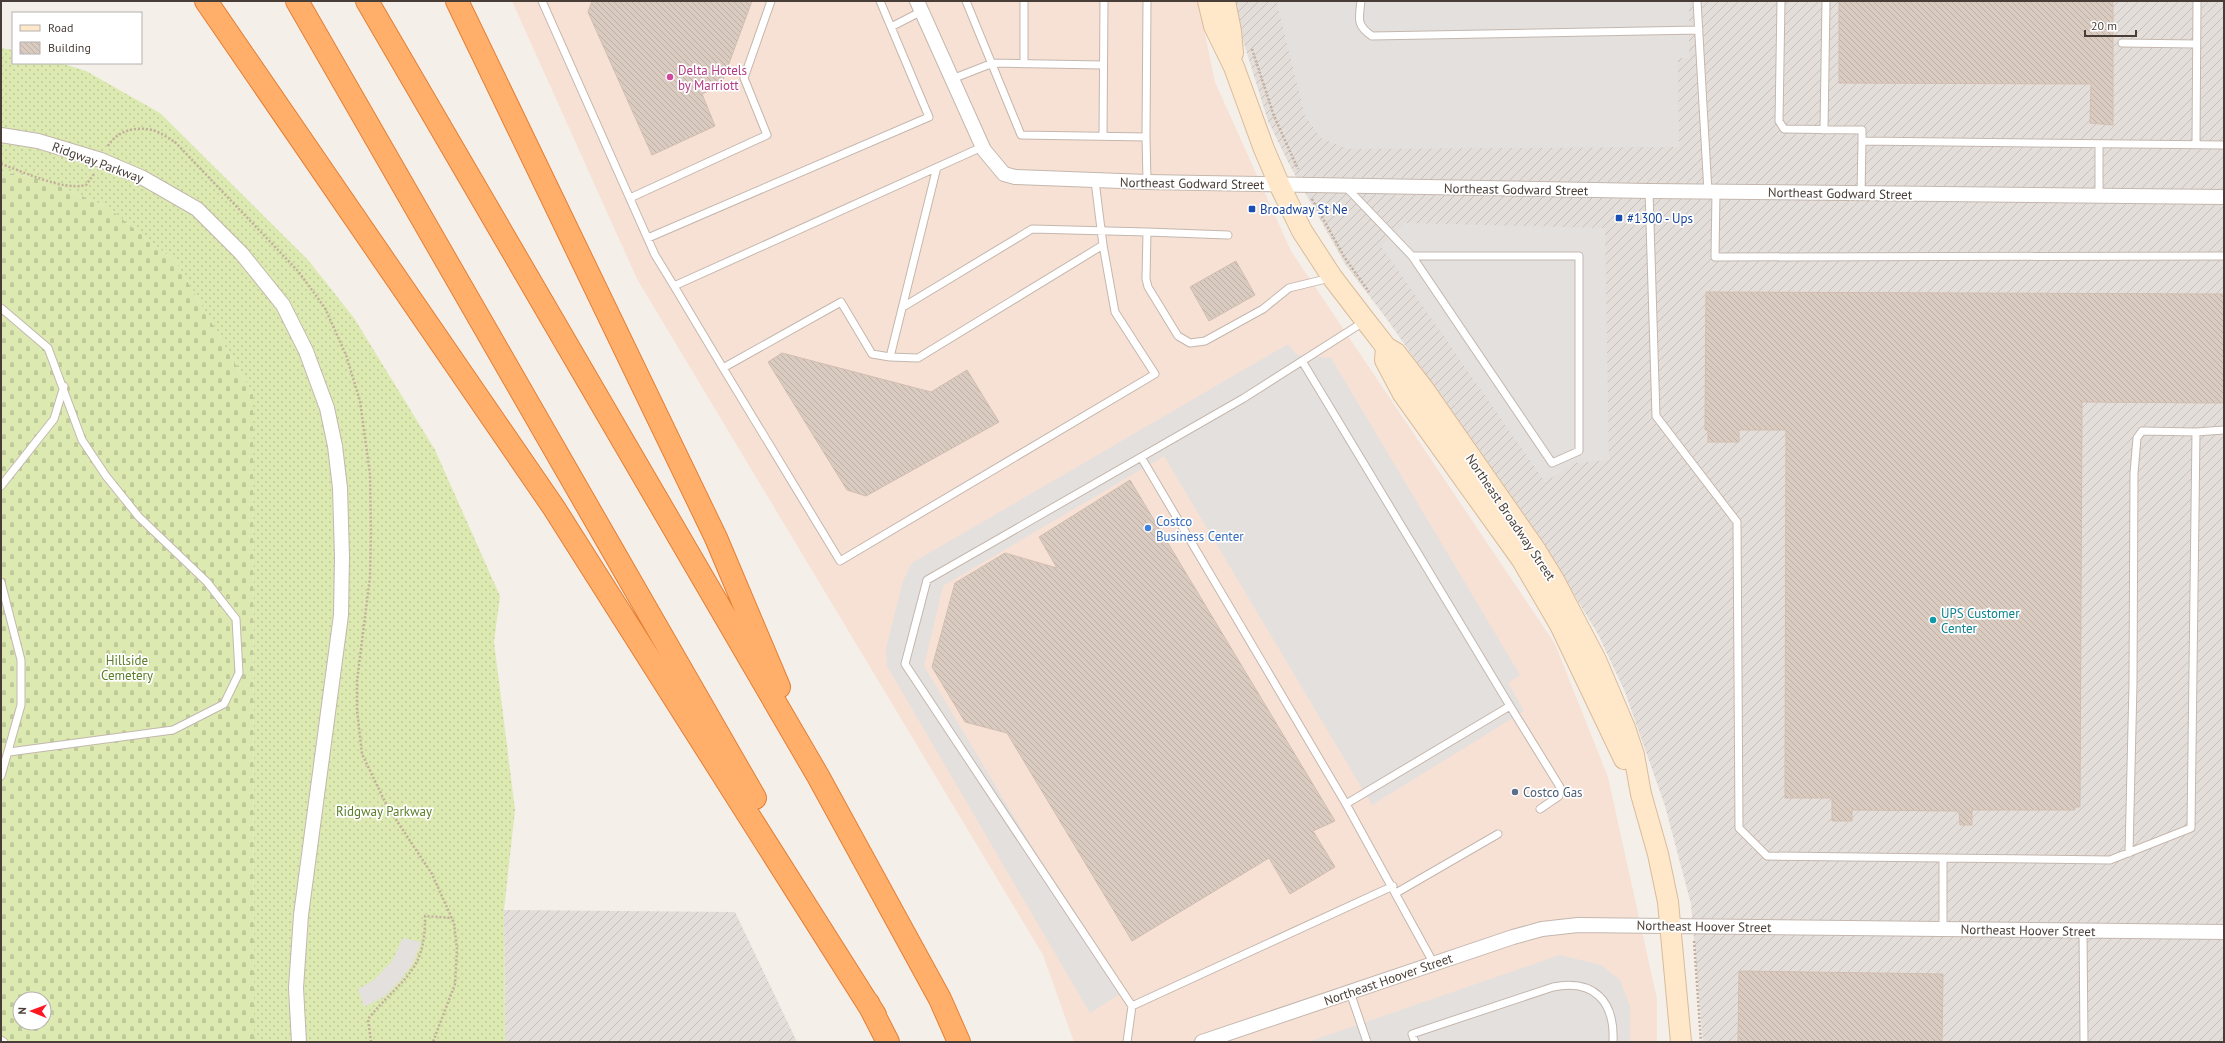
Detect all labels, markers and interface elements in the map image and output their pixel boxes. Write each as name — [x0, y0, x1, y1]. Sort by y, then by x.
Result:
legend — [12, 12, 142, 64]
scale bar — [2085, 12, 2136, 38]
text: 20 m — [2091, 18, 2117, 33]
text: Road — [48, 20, 73, 35]
text: Building — [48, 40, 91, 55]
place label: Delta Hotels by Marriott — [678, 62, 747, 94]
marker: Delta Hotels by Marriott — [665, 72, 675, 82]
street label: Ridgway Parkway — [50, 138, 146, 187]
street label: Northeast Godward Street — [1120, 174, 1265, 193]
street label: Northeast Godward Street — [1444, 180, 1589, 199]
street label: Northeast Godward Street — [1768, 184, 1913, 203]
place label: Broadway St Ne — [1260, 201, 1348, 218]
marker: Broadway St Ne — [1247, 204, 1257, 214]
place label: #1300 - Ups — [1627, 210, 1693, 227]
marker: #1300 - Ups — [1614, 213, 1624, 223]
street label: Northeast Broadway Street — [1462, 451, 1560, 584]
place label: Costco Business Center — [1156, 513, 1244, 545]
marker: Costco Business Center — [1143, 523, 1153, 533]
place label: UPS Customer Center — [1941, 605, 2020, 637]
marker: UPS Customer Center — [1928, 615, 1938, 625]
park label: Hillside Cemetery — [101, 652, 153, 684]
place label: Costco Gas — [1523, 784, 1583, 801]
marker: Costco Gas — [1510, 787, 1520, 797]
park label: Ridgway Parkway — [336, 803, 432, 820]
street label: Northeast Hoover Street — [1636, 917, 1772, 936]
street label: Northeast Hoover Street — [1960, 921, 2096, 940]
street label: Northeast Hoover Street — [1322, 949, 1455, 1009]
north arrow — [12, 991, 52, 1031]
text: N — [15, 1007, 29, 1015]

